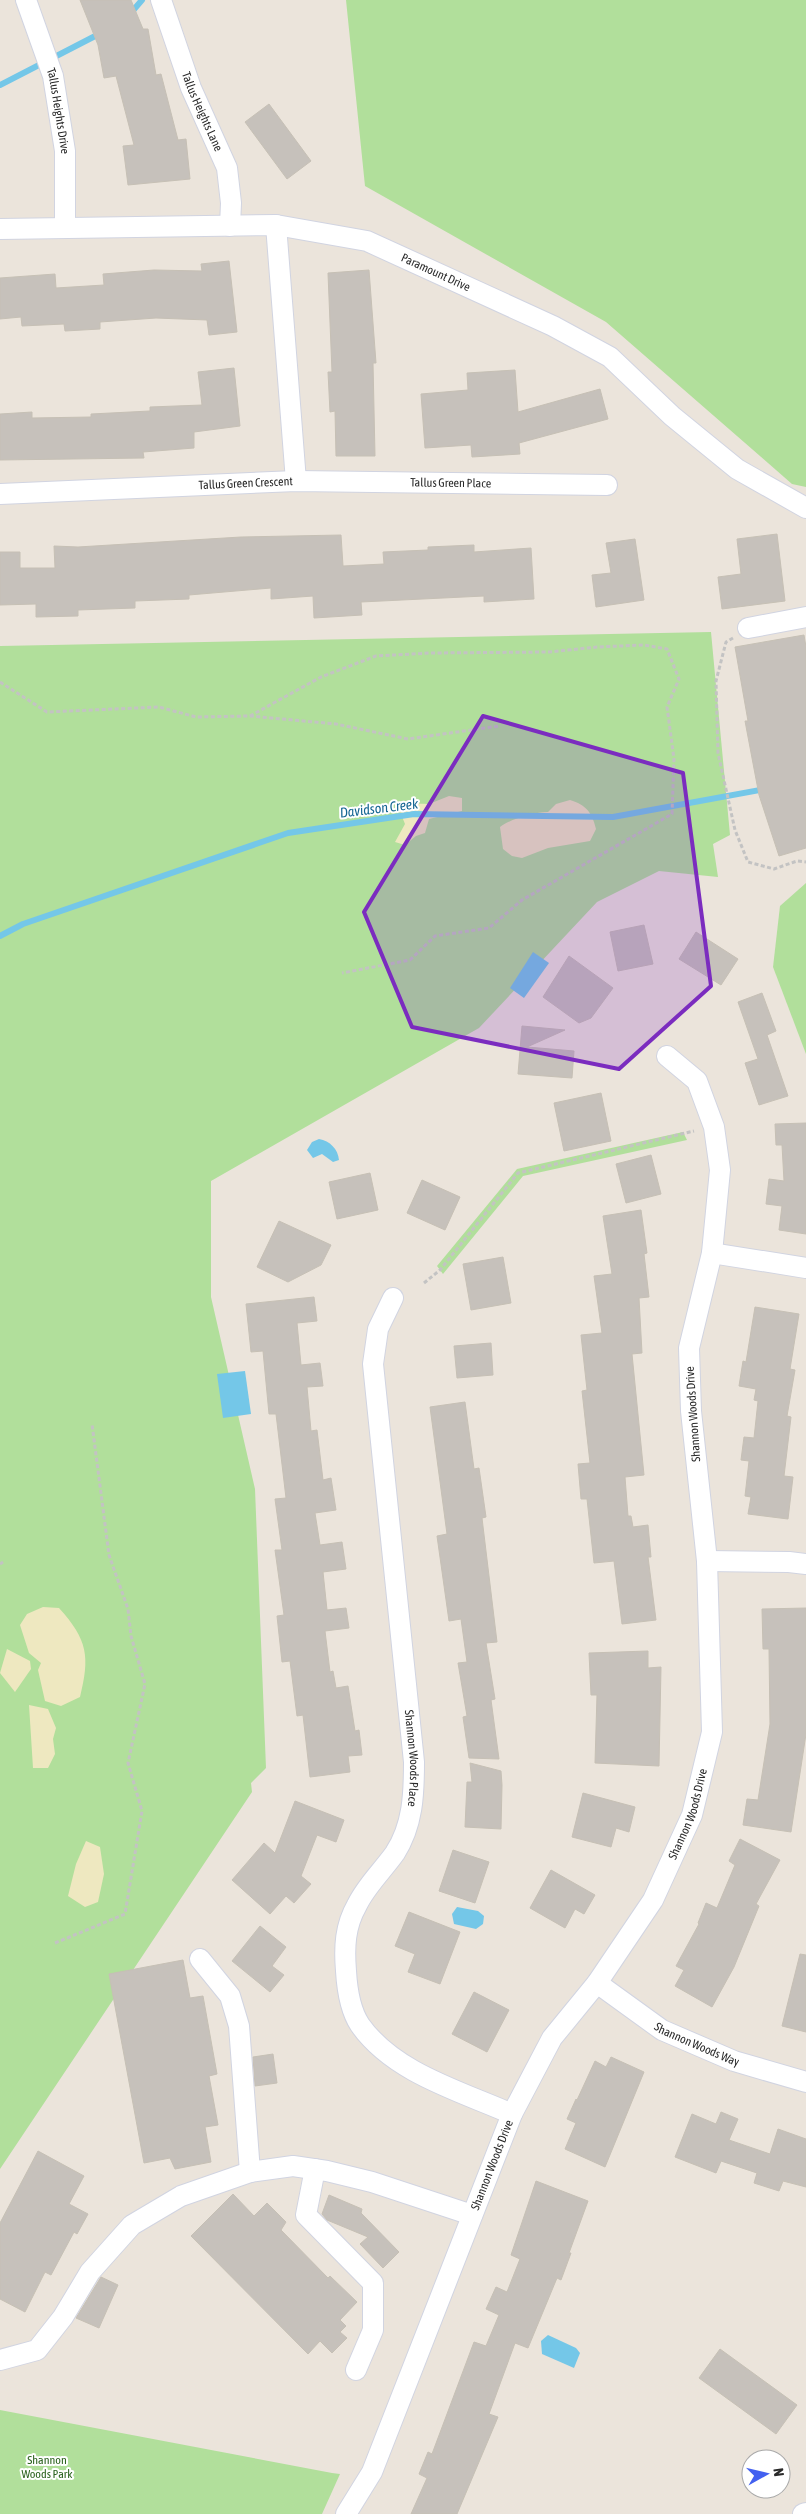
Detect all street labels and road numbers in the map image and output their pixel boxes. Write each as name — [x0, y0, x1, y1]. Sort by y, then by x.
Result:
street label: Tallus Heights Drive — [44, 66, 72, 154]
street label: Tallus Heights Lane — [179, 70, 226, 153]
street label: Paramount Drive — [399, 251, 473, 294]
street label: Tallus Green Crescent — [198, 474, 294, 492]
street label: Tallus Green Place — [410, 475, 491, 491]
street label: Shannon Woods Drive — [683, 1366, 703, 1462]
street label: Shannon Woods Place — [402, 1709, 421, 1807]
street label: Shannon Woods Drive — [665, 1767, 710, 1862]
street label: Shannon Woods Way — [651, 2020, 741, 2069]
street label: Shannon Woods Drive — [468, 2118, 516, 2212]

